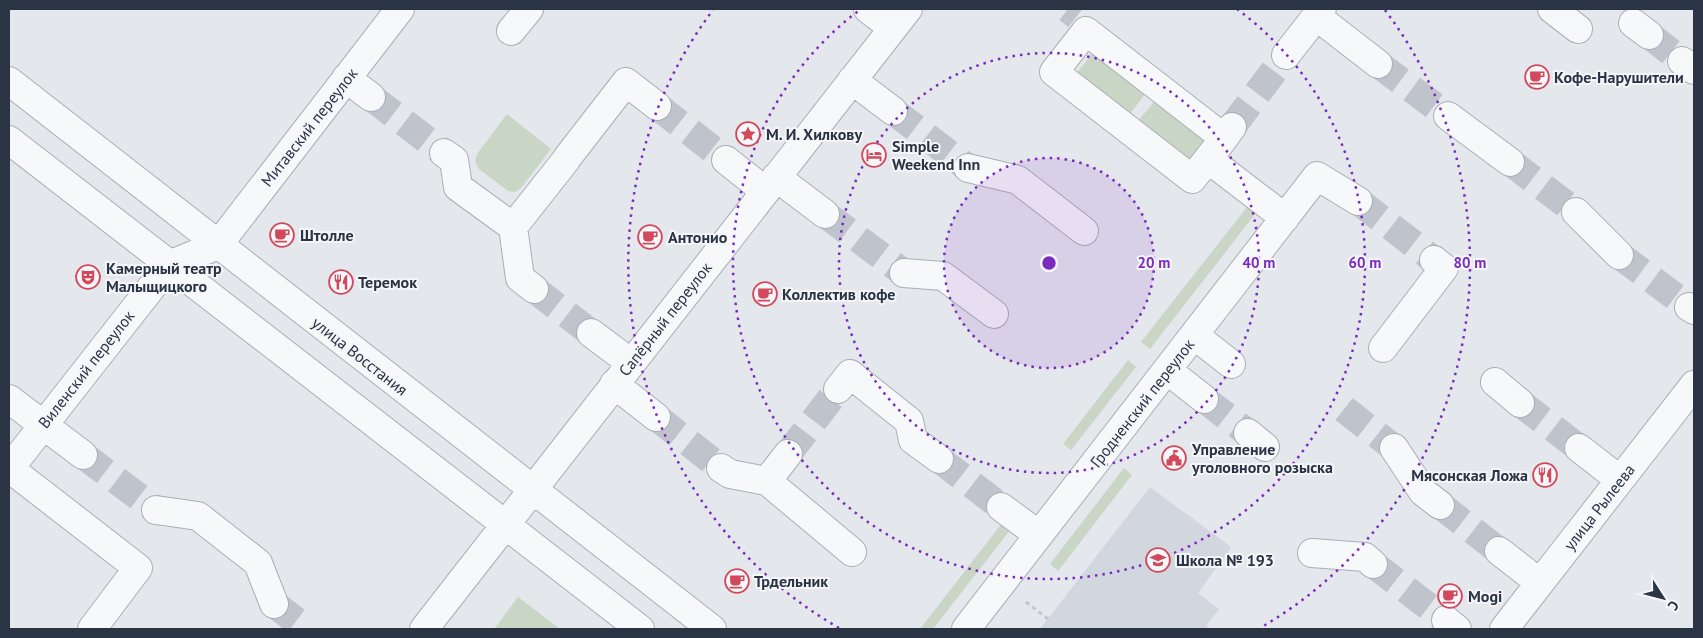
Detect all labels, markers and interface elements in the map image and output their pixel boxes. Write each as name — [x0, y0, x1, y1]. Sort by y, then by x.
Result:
street label: Митавский переулок — [256, 63, 362, 190]
cafe icon: Кофе-Нарушители — [1524, 64, 1550, 90]
place label: Кофе-Нарушители — [1554, 67, 1684, 87]
place icon: М. И. Хилкову — [735, 121, 761, 147]
place label: М. И. Хилкову — [766, 124, 862, 144]
place label: Simple Weekend Inn — [892, 136, 980, 174]
hotel icon: Simple Weekend Inn — [861, 142, 887, 168]
cafe icon: Штолле — [269, 222, 295, 248]
cafe icon: Антонио — [637, 224, 663, 250]
place label: Штолле — [300, 225, 354, 245]
place label: Антонио — [668, 227, 728, 247]
text: 20 m — [1138, 253, 1170, 272]
text: 40 m — [1243, 253, 1275, 272]
text: 60 m — [1349, 253, 1381, 272]
text: 80 m — [1454, 253, 1486, 272]
centre of rings — [1040, 254, 1058, 272]
place label: Камерный театр Малыщицкого — [106, 258, 222, 296]
street label: Сапёрный переулок — [614, 258, 716, 380]
theatre icon: Камерный театр Малыщицкого — [75, 264, 101, 290]
restaurant icon: Теремок — [328, 269, 354, 295]
place label: Теремок — [358, 272, 417, 292]
cafe icon: Коллектив кофе — [752, 281, 778, 307]
place label: Коллектив кофе — [782, 284, 896, 304]
street label: Виленский переулок — [34, 306, 138, 432]
street label: улица Восстания — [308, 312, 412, 400]
street label: Гродненский переулок — [1086, 334, 1199, 471]
place label: Управление уголовного розыска — [1191, 439, 1333, 477]
public building icon: Управление уголовного розыска — [1161, 445, 1187, 471]
street label: улица Рылеева — [1559, 460, 1639, 554]
restaurant icon: Мясонская Ложа — [1532, 462, 1558, 488]
place label: Мясонская Ложа — [1411, 465, 1528, 485]
school or university icon: Школа № 193 — [1145, 547, 1171, 573]
place label: Школа № 193 — [1176, 550, 1274, 570]
cafe icon: Трдельник — [724, 568, 750, 594]
place label: Трдельник — [754, 571, 828, 591]
north arrow — [1638, 573, 1688, 623]
cafe icon: Mogi — [1437, 583, 1463, 609]
place label: Mogi — [1468, 586, 1502, 606]
text: С — [1664, 597, 1683, 614]

